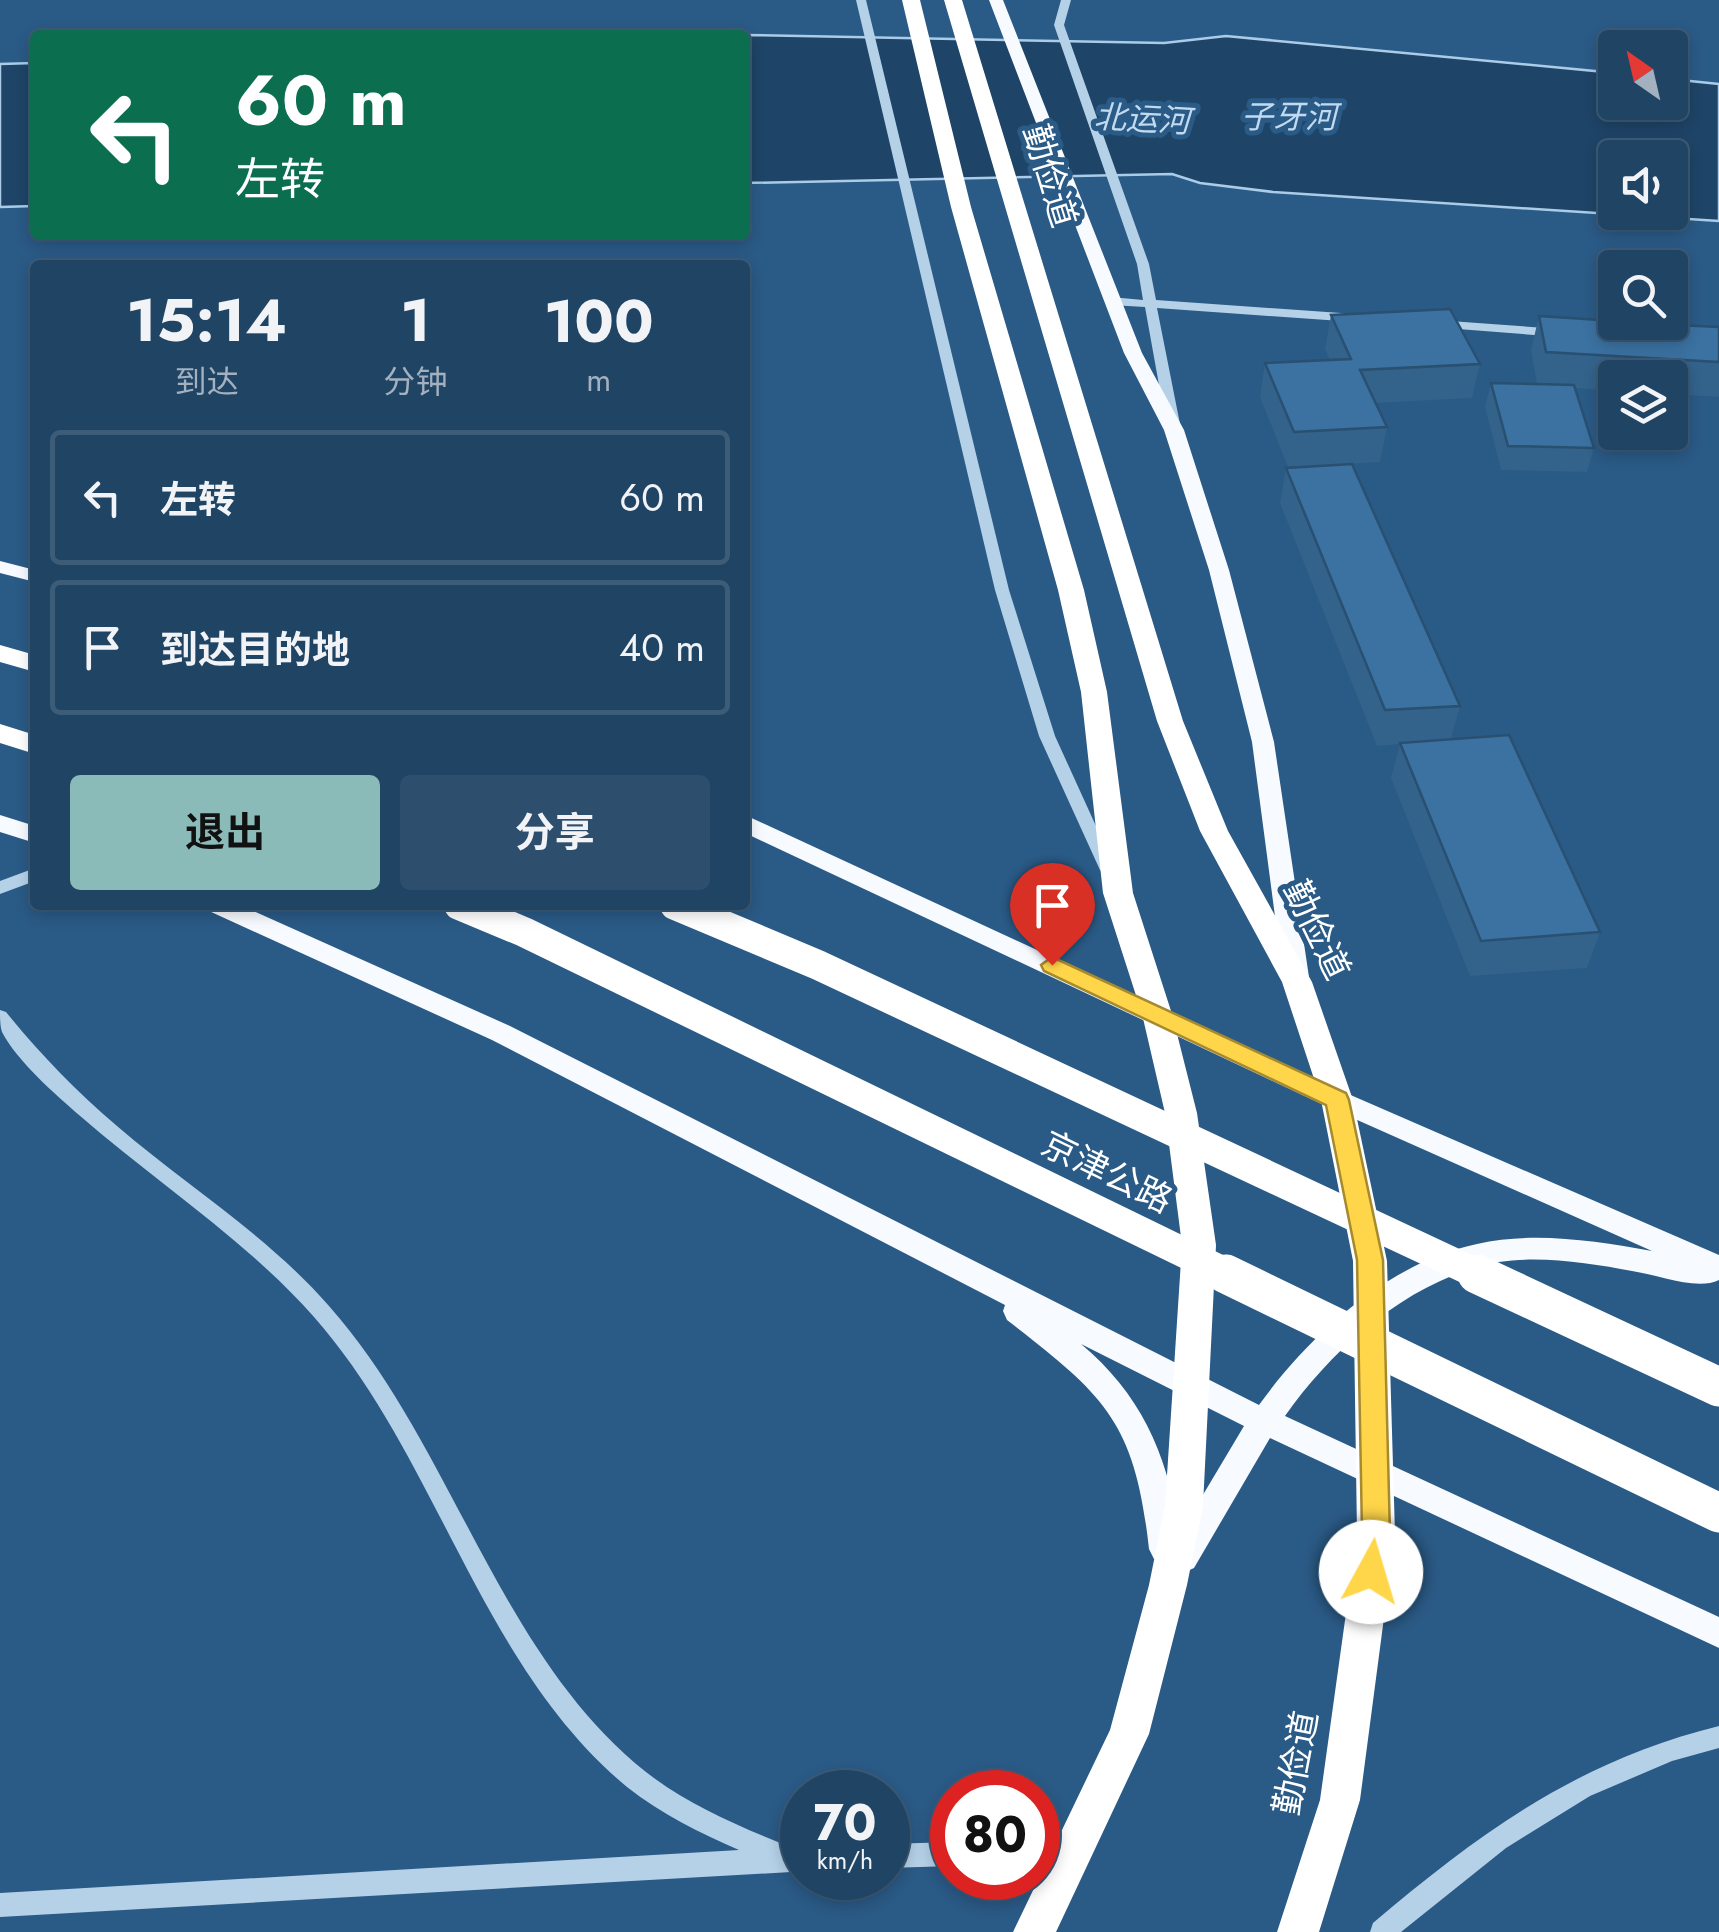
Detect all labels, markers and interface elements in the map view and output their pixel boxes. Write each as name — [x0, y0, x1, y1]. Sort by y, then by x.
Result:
north arrow — [1598, 30, 1688, 120]
map controls — [1598, 30, 1688, 450]
text: 60 m — [235, 50, 407, 151]
icon: left — [70, 70, 200, 200]
water label: 北运河 — [1093, 94, 1197, 145]
water label: 子牙河 — [1241, 94, 1343, 140]
street label: 勤俭道 — [1011, 118, 1089, 234]
button: sound — [1598, 140, 1688, 230]
text: 左转 — [235, 147, 325, 212]
button: search — [1598, 250, 1688, 340]
text: 15:14 — [126, 277, 287, 364]
text: 1 — [400, 277, 431, 364]
text: 100 — [544, 278, 654, 365]
text: m — [586, 357, 611, 403]
text: 到达 — [175, 359, 239, 405]
text: 分钟 — [383, 359, 448, 405]
button: layers — [1598, 360, 1688, 450]
icon: left — [75, 470, 130, 525]
text: 60 m — [619, 470, 705, 525]
text: 左转 — [160, 472, 236, 527]
icon: arrive — [75, 620, 130, 675]
text: 40 m — [619, 620, 705, 675]
text: 到达目的地 — [160, 622, 350, 677]
button: 退出 — [70, 775, 380, 890]
button: 分享 — [400, 775, 710, 890]
pin — [1010, 863, 1095, 966]
street label: 勤俭道 — [1272, 872, 1362, 988]
icon: arrive — [1025, 878, 1080, 933]
street label: 京津公路 — [1033, 1119, 1181, 1225]
position arrow — [1319, 1520, 1423, 1624]
street label: 勤俭道 — [1261, 1707, 1331, 1819]
speed limit sign: 80 — [930, 1770, 1060, 1900]
text: 70 — [813, 1786, 877, 1859]
text: km/h — [817, 1842, 873, 1878]

